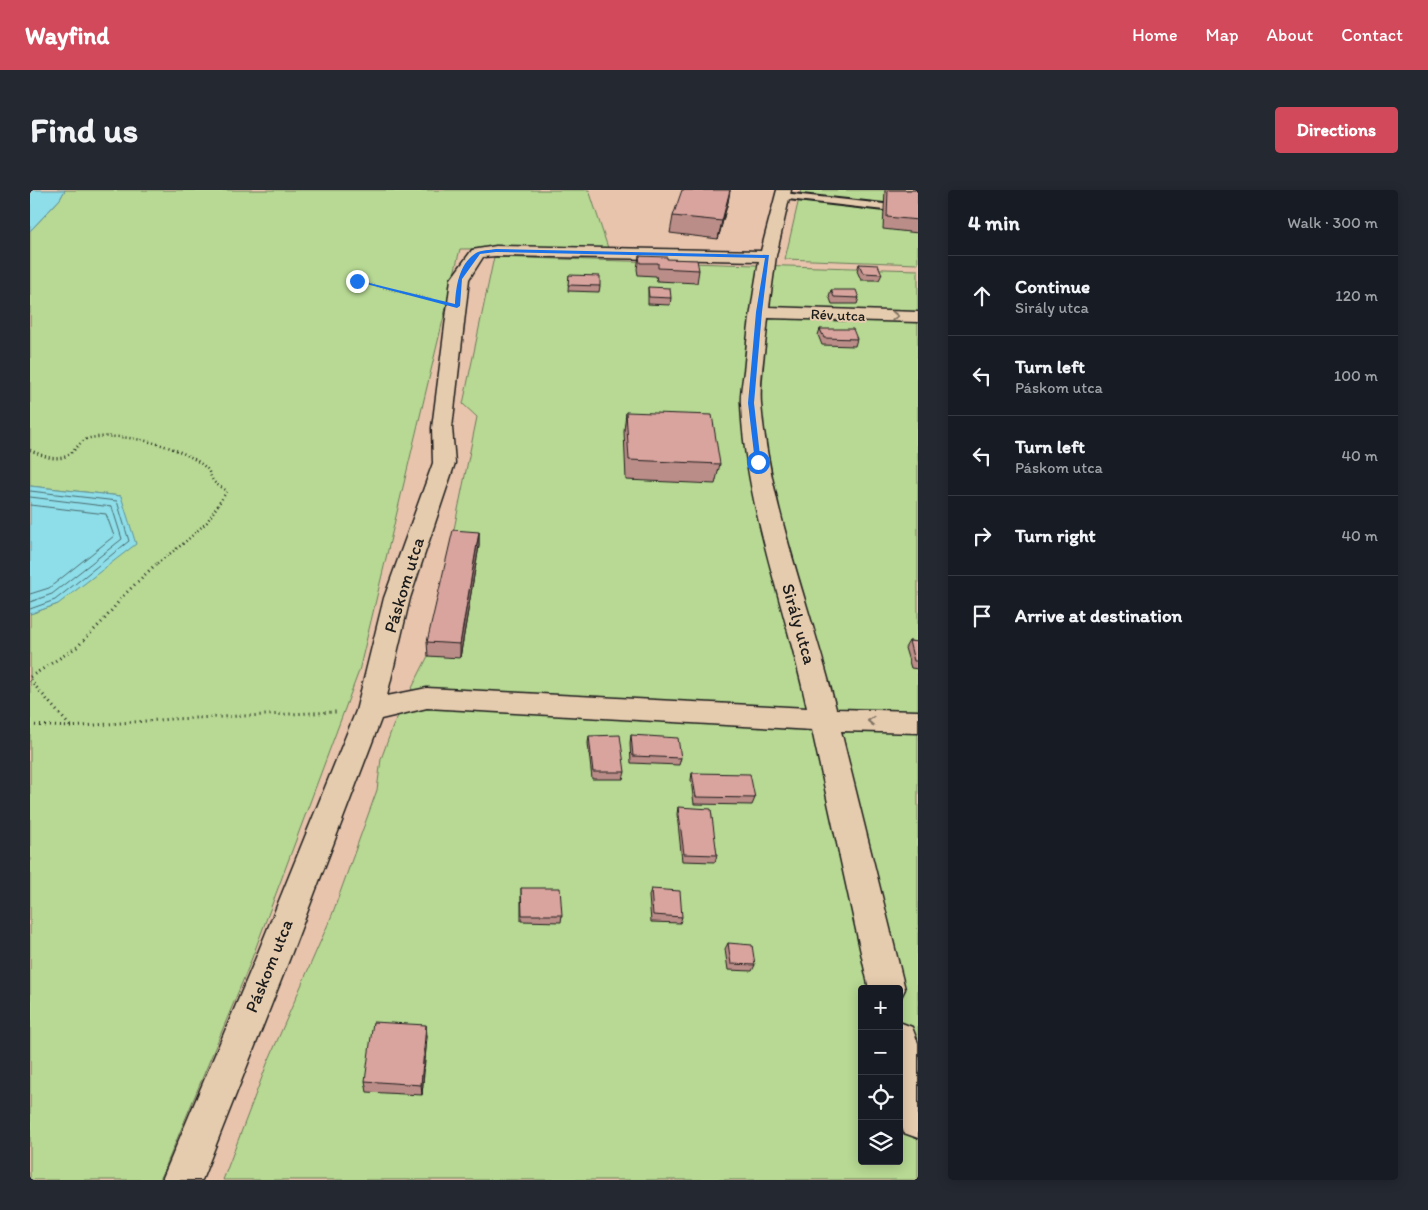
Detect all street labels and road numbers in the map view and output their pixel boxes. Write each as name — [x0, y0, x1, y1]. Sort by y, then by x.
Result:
street label: Rév utca — [810, 305, 866, 325]
street label: Páskom utca — [379, 534, 429, 635]
street label: Sirály utca — [777, 581, 821, 668]
street label: Páskom utca — [240, 915, 298, 1016]

